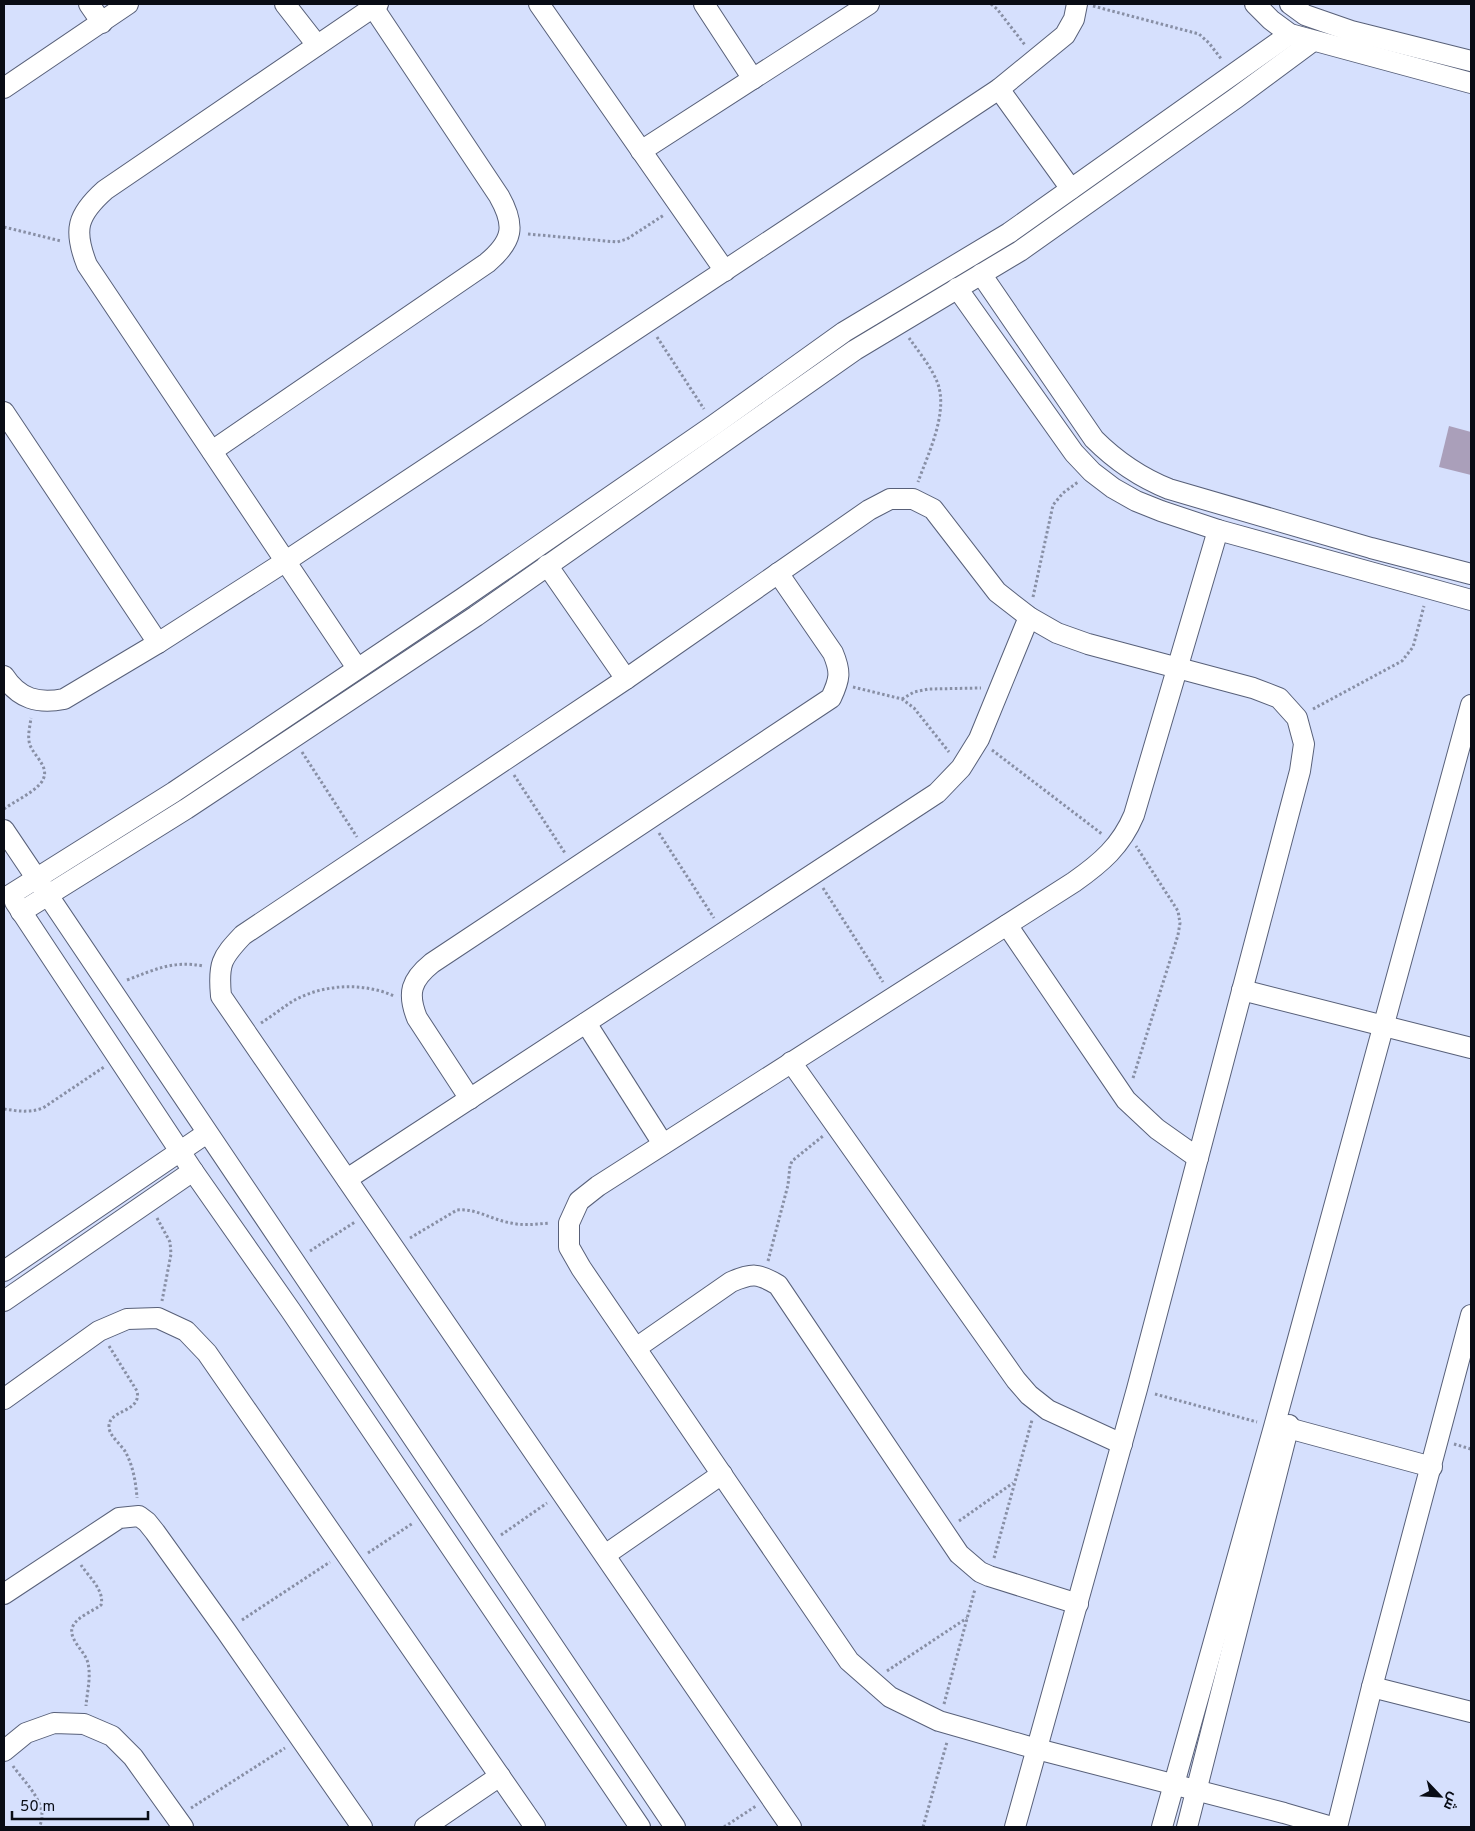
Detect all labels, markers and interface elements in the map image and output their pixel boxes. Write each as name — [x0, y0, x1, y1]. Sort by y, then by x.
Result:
north arrow — [1415, 1771, 1465, 1821]
scale bar — [12, 1788, 149, 1820]
text: ش — [1439, 1789, 1463, 1813]
text: 50 m — [20, 1798, 55, 1817]

